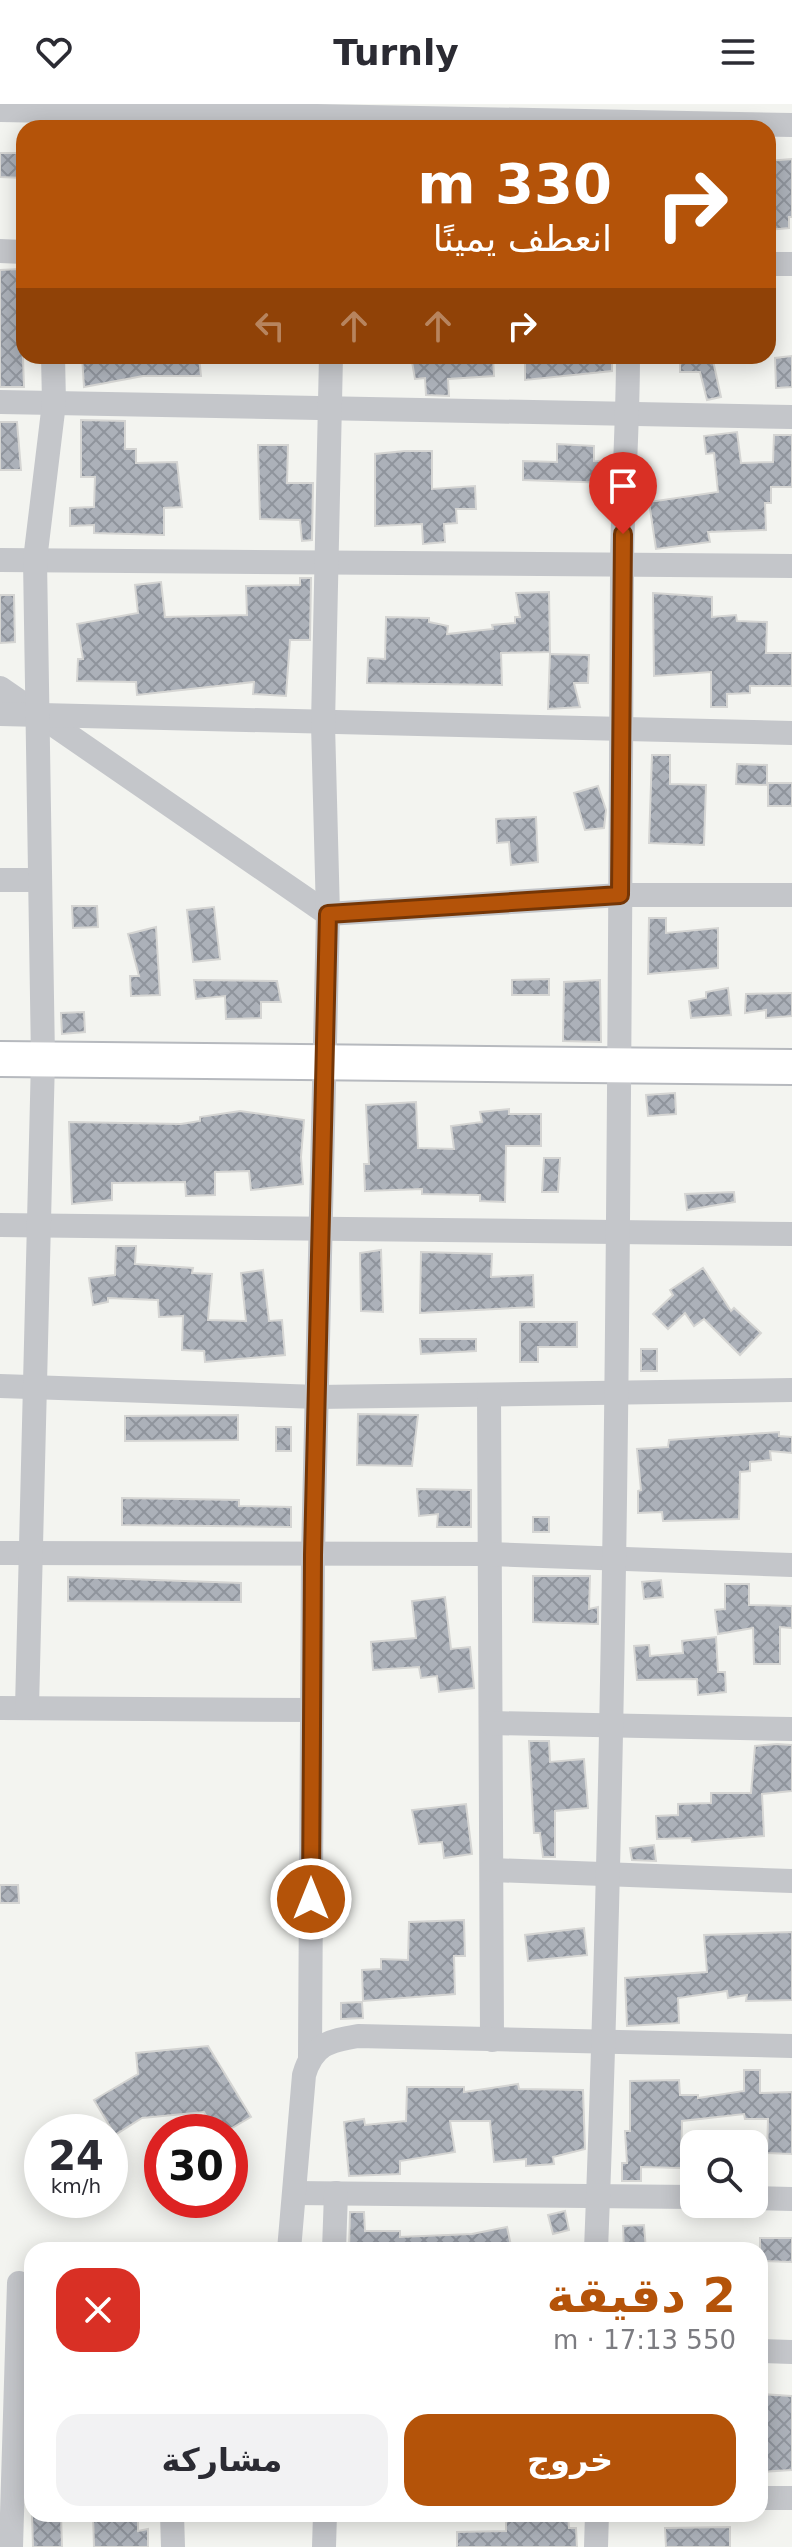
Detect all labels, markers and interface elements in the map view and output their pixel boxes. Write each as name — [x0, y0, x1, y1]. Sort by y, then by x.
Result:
icon: heart — [32, 30, 76, 74]
icon: menu — [716, 30, 760, 74]
text: Turnly — [333, 32, 459, 73]
text: 330 m — [417, 151, 612, 216]
icon: right — [640, 152, 744, 256]
text: انعطف يمينًا — [433, 218, 612, 259]
icon: left — [248, 304, 292, 348]
icon: ahead — [332, 304, 376, 348]
icon: ahead — [416, 304, 460, 348]
icon: right — [500, 304, 544, 348]
pin — [589, 452, 657, 534]
icon: arrive — [601, 464, 645, 508]
position arrow — [269, 1857, 353, 1941]
speed limit sign: 30 — [144, 2114, 248, 2218]
map controls — [680, 2130, 768, 2218]
button: search — [680, 2130, 768, 2218]
text: 24 — [48, 2133, 104, 2179]
text: km/h — [51, 2174, 101, 2198]
text: 2 دقيقة — [547, 2267, 736, 2323]
button: close — [56, 2268, 140, 2352]
text: 550 m · 17:13 — [553, 2325, 736, 2355]
button: مشاركة — [56, 2414, 388, 2506]
button: خروج — [404, 2414, 736, 2506]

